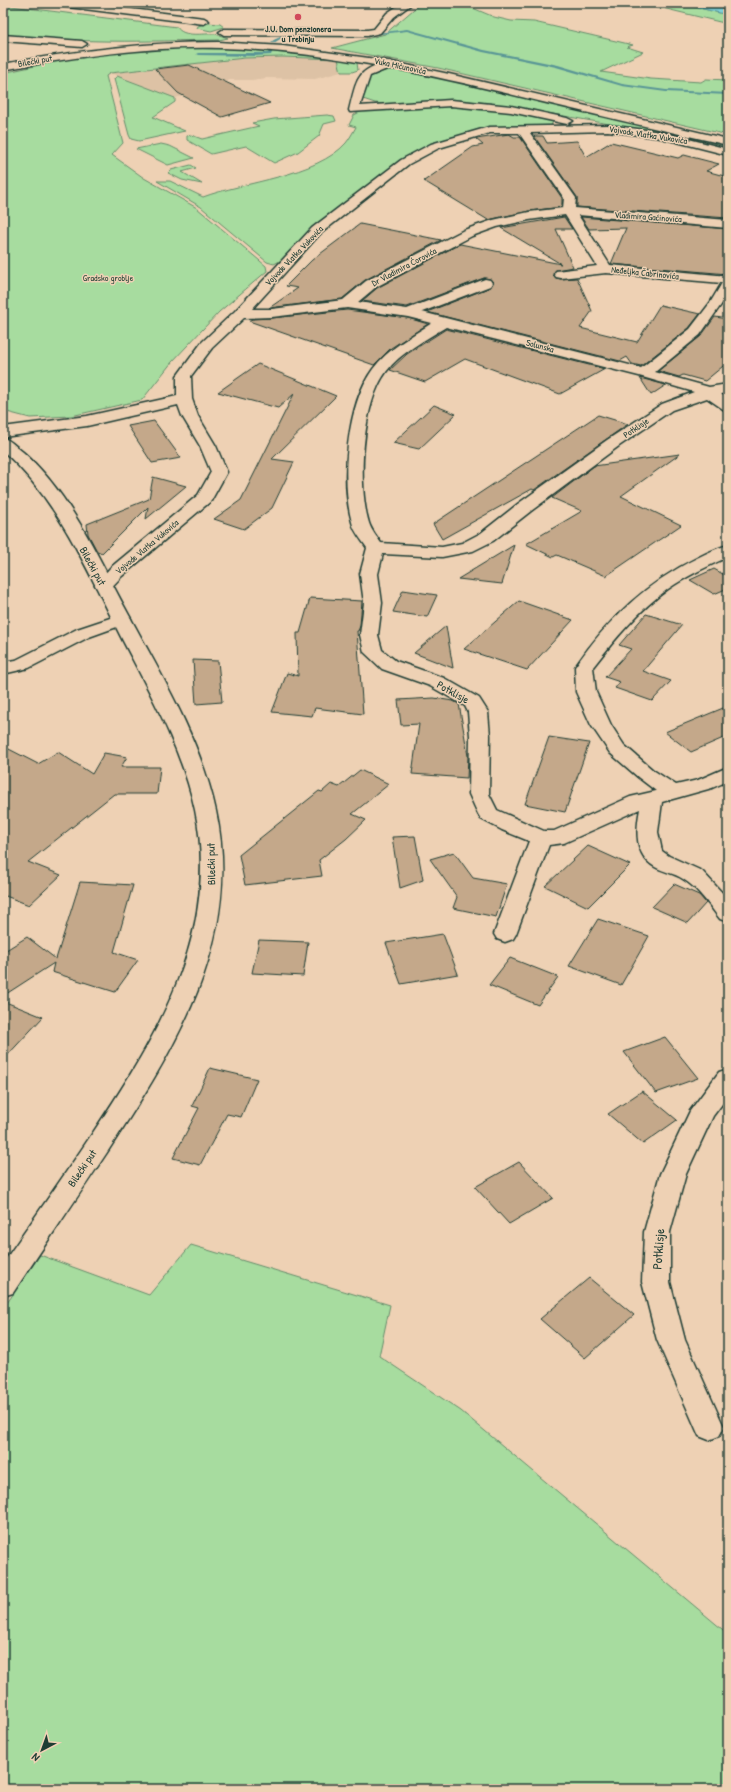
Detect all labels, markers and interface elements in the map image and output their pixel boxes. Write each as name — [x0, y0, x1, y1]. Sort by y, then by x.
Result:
marker: J.U. Dom penzionera u Trebinju — [293, 12, 303, 22]
place label: J.U. Dom penzionera u Trebinju — [265, 23, 331, 45]
street label: Bilećki put — [17, 52, 54, 70]
street label: Vuka Mićunovića — [373, 55, 428, 77]
street label: Vojvode Vlatka Vukovića — [608, 123, 689, 147]
street label: Vladimira Gaćinovića — [614, 209, 682, 225]
street label: Vojvode Vlatka Vukovića — [262, 223, 326, 289]
street label: Dr Vladimira Ćorovića — [369, 245, 439, 289]
street label: Neđeljka Čabrinovića — [611, 263, 680, 283]
park label: Gradsko groblje — [83, 272, 134, 284]
street label: Solunska — [525, 337, 556, 356]
street label: Potklisje — [621, 415, 651, 441]
street label: Vojvode Vlatka Vukovića — [113, 517, 182, 577]
street label: Bilećki put — [77, 544, 109, 588]
street label: Potklisje — [434, 677, 472, 707]
street label: Bilećki put — [204, 843, 218, 885]
street label: Bilećki put — [64, 1146, 100, 1189]
street label: Potklisje — [648, 1228, 668, 1270]
north arrow — [22, 1730, 62, 1770]
text: N — [29, 1750, 42, 1765]

